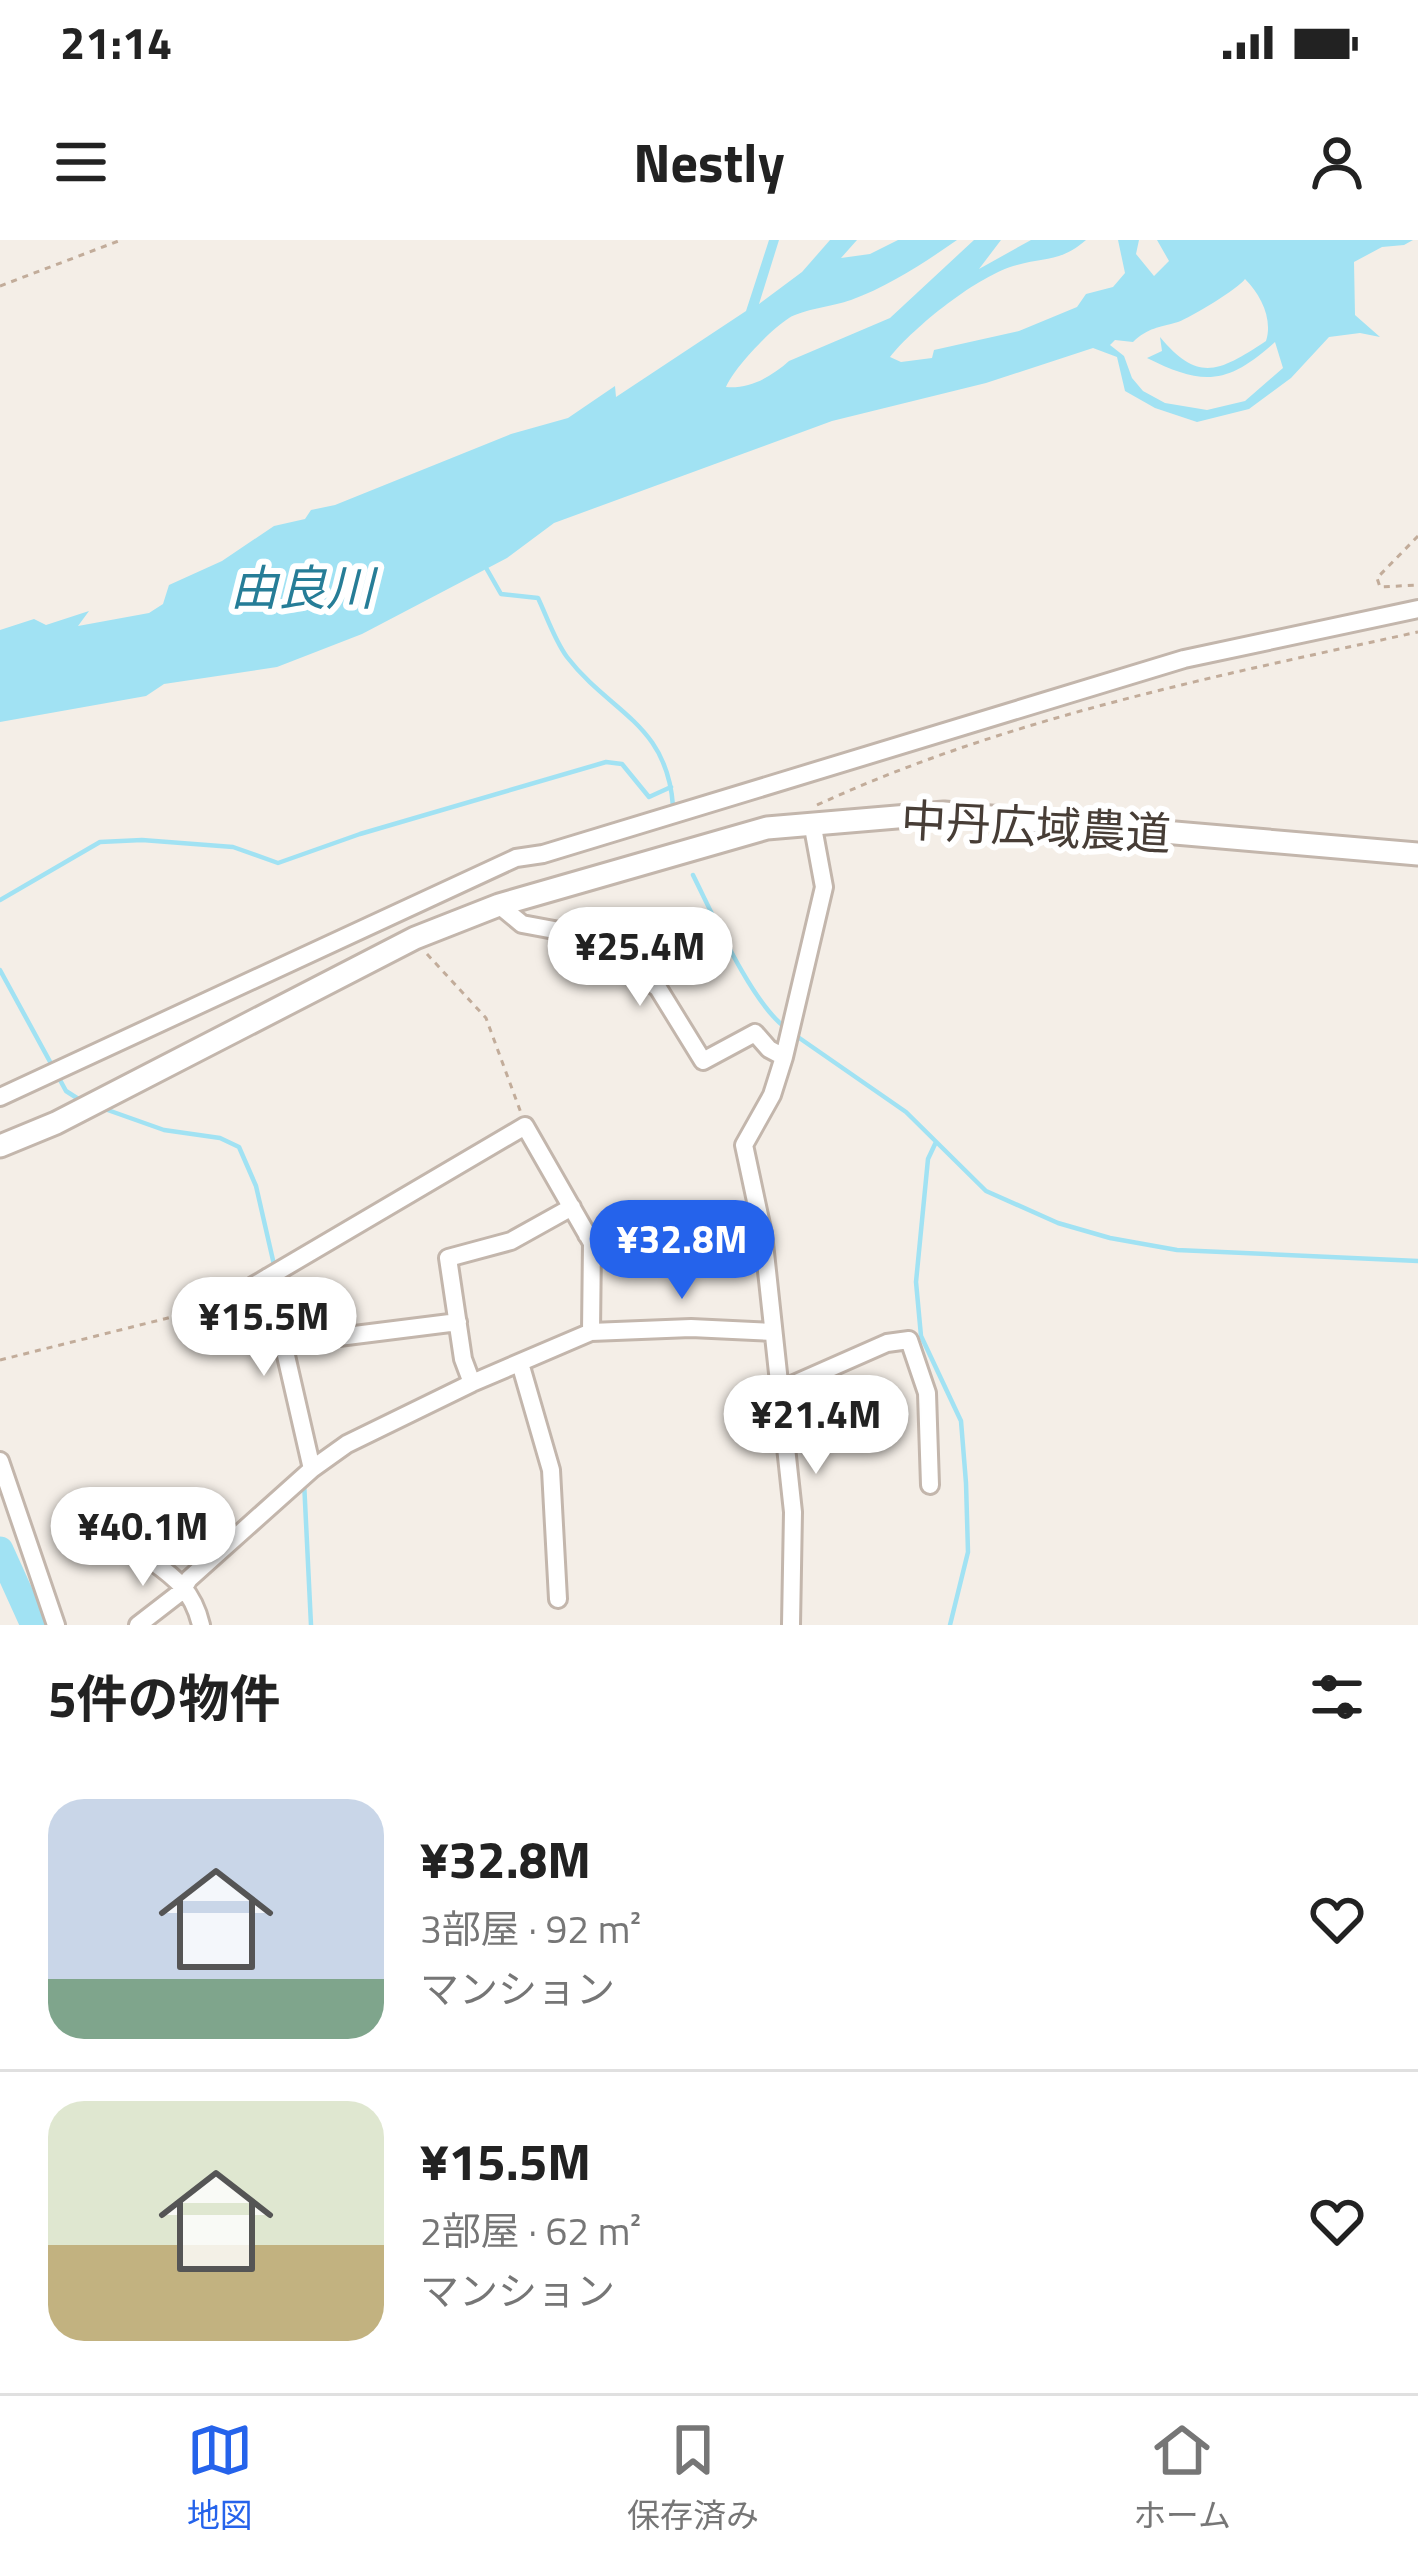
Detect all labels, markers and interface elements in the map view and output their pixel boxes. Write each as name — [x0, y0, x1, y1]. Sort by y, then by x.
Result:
text: 21:14 — [60, 8, 172, 76]
text: Nestly — [633, 121, 785, 203]
icon: menu — [48, 129, 114, 195]
icon: person — [1304, 129, 1370, 195]
water label: 由良川 — [230, 551, 379, 624]
street label: 中丹広域農道 — [899, 785, 1173, 867]
pin: ¥25.4M — [542, 907, 738, 1009]
text: ¥25.4M — [575, 916, 705, 975]
pin: ¥32.8M — [584, 1200, 780, 1302]
text: ¥32.8M — [617, 1209, 747, 1268]
pin: ¥15.5M — [166, 1277, 362, 1379]
text: ¥15.5M — [199, 1286, 329, 1345]
pin: ¥21.4M — [718, 1375, 914, 1477]
text: ¥21.4M — [751, 1384, 881, 1443]
pin: ¥40.1M — [45, 1487, 241, 1589]
text: ¥40.1M — [78, 1496, 208, 1555]
text: 5件の物件 — [48, 1659, 281, 1737]
icon: filters — [1304, 1664, 1370, 1730]
text: ¥32.8M — [420, 1820, 591, 1898]
icon: home — [144, 1847, 288, 1991]
icon: heart — [1304, 1886, 1370, 1952]
text: 3部屋 · 92 m² — [420, 1899, 641, 1958]
text: マンション — [420, 1959, 615, 2018]
text: ¥15.5M — [420, 2122, 591, 2200]
icon: home — [144, 2149, 288, 2293]
icon: heart — [1304, 2188, 1370, 2254]
text: 2部屋 · 62 m² — [420, 2201, 641, 2260]
text: マンション — [420, 2261, 615, 2320]
tab: 地図 — [187, 2417, 253, 2540]
tab: 保存済み — [627, 2417, 759, 2540]
tab: ホーム — [1133, 2417, 1231, 2540]

